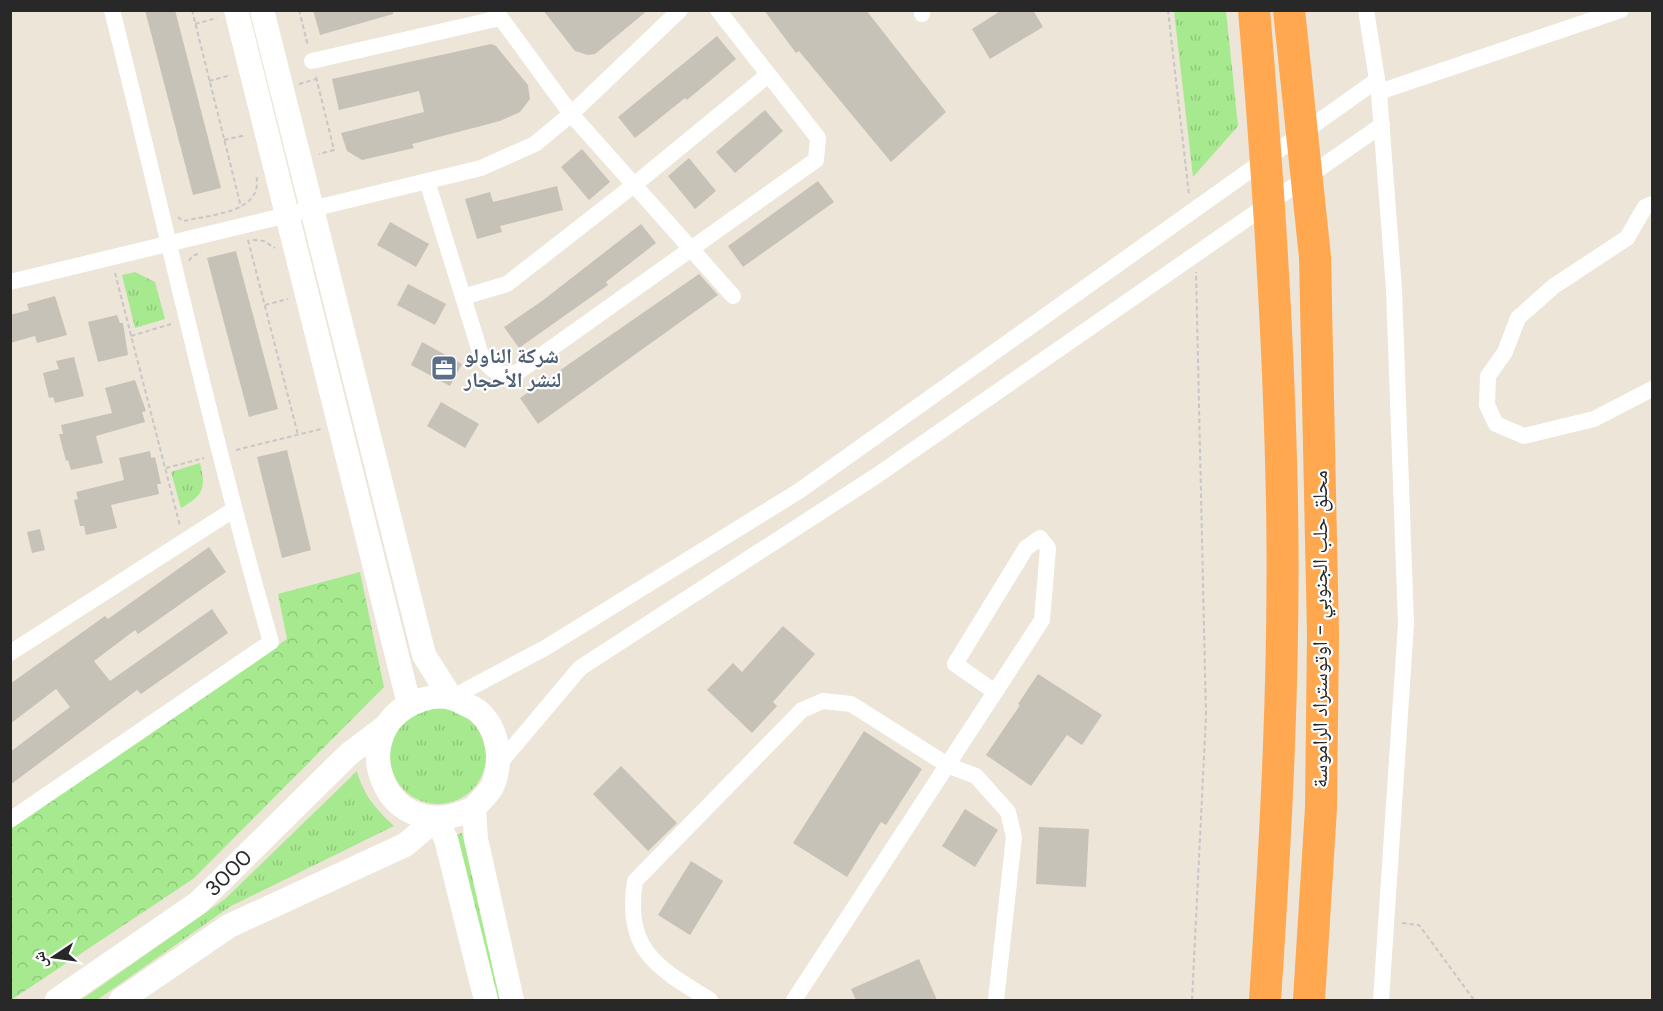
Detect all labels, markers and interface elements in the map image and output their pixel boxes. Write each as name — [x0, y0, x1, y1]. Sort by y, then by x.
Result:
place label: شركة الناولو لنشر الأحجار — [463, 342, 561, 394]
office icon: شركة الناولو لنشر الأحجار — [429, 353, 459, 383]
street label: محلق حلب الجنوبي - اوتوستراد الراموسة — [1306, 470, 1336, 788]
street label: 3000 — [199, 843, 258, 902]
north arrow — [24, 927, 84, 987]
text: ش — [28, 950, 52, 971]

